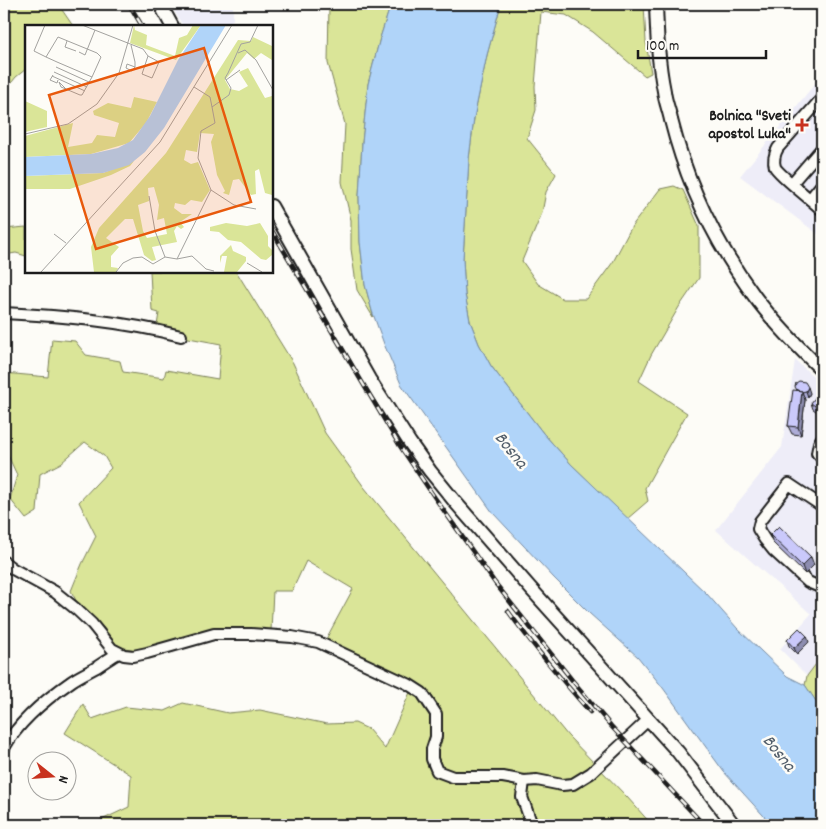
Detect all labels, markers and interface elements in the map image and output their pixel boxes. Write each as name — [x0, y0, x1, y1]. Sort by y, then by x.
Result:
inset map — [25, 25, 272, 272]
scale bar — [638, 28, 766, 60]
text: 100 m — [646, 36, 679, 58]
place label: Bolnica "Sveti apostol Luka" — [709, 105, 791, 146]
marker: Bolnica "Sveti apostol Luka" — [795, 118, 809, 132]
water label: Bosna — [487, 427, 534, 476]
water label: Bosna — [755, 730, 802, 779]
north arrow — [28, 752, 78, 802]
text: N — [52, 773, 73, 786]

